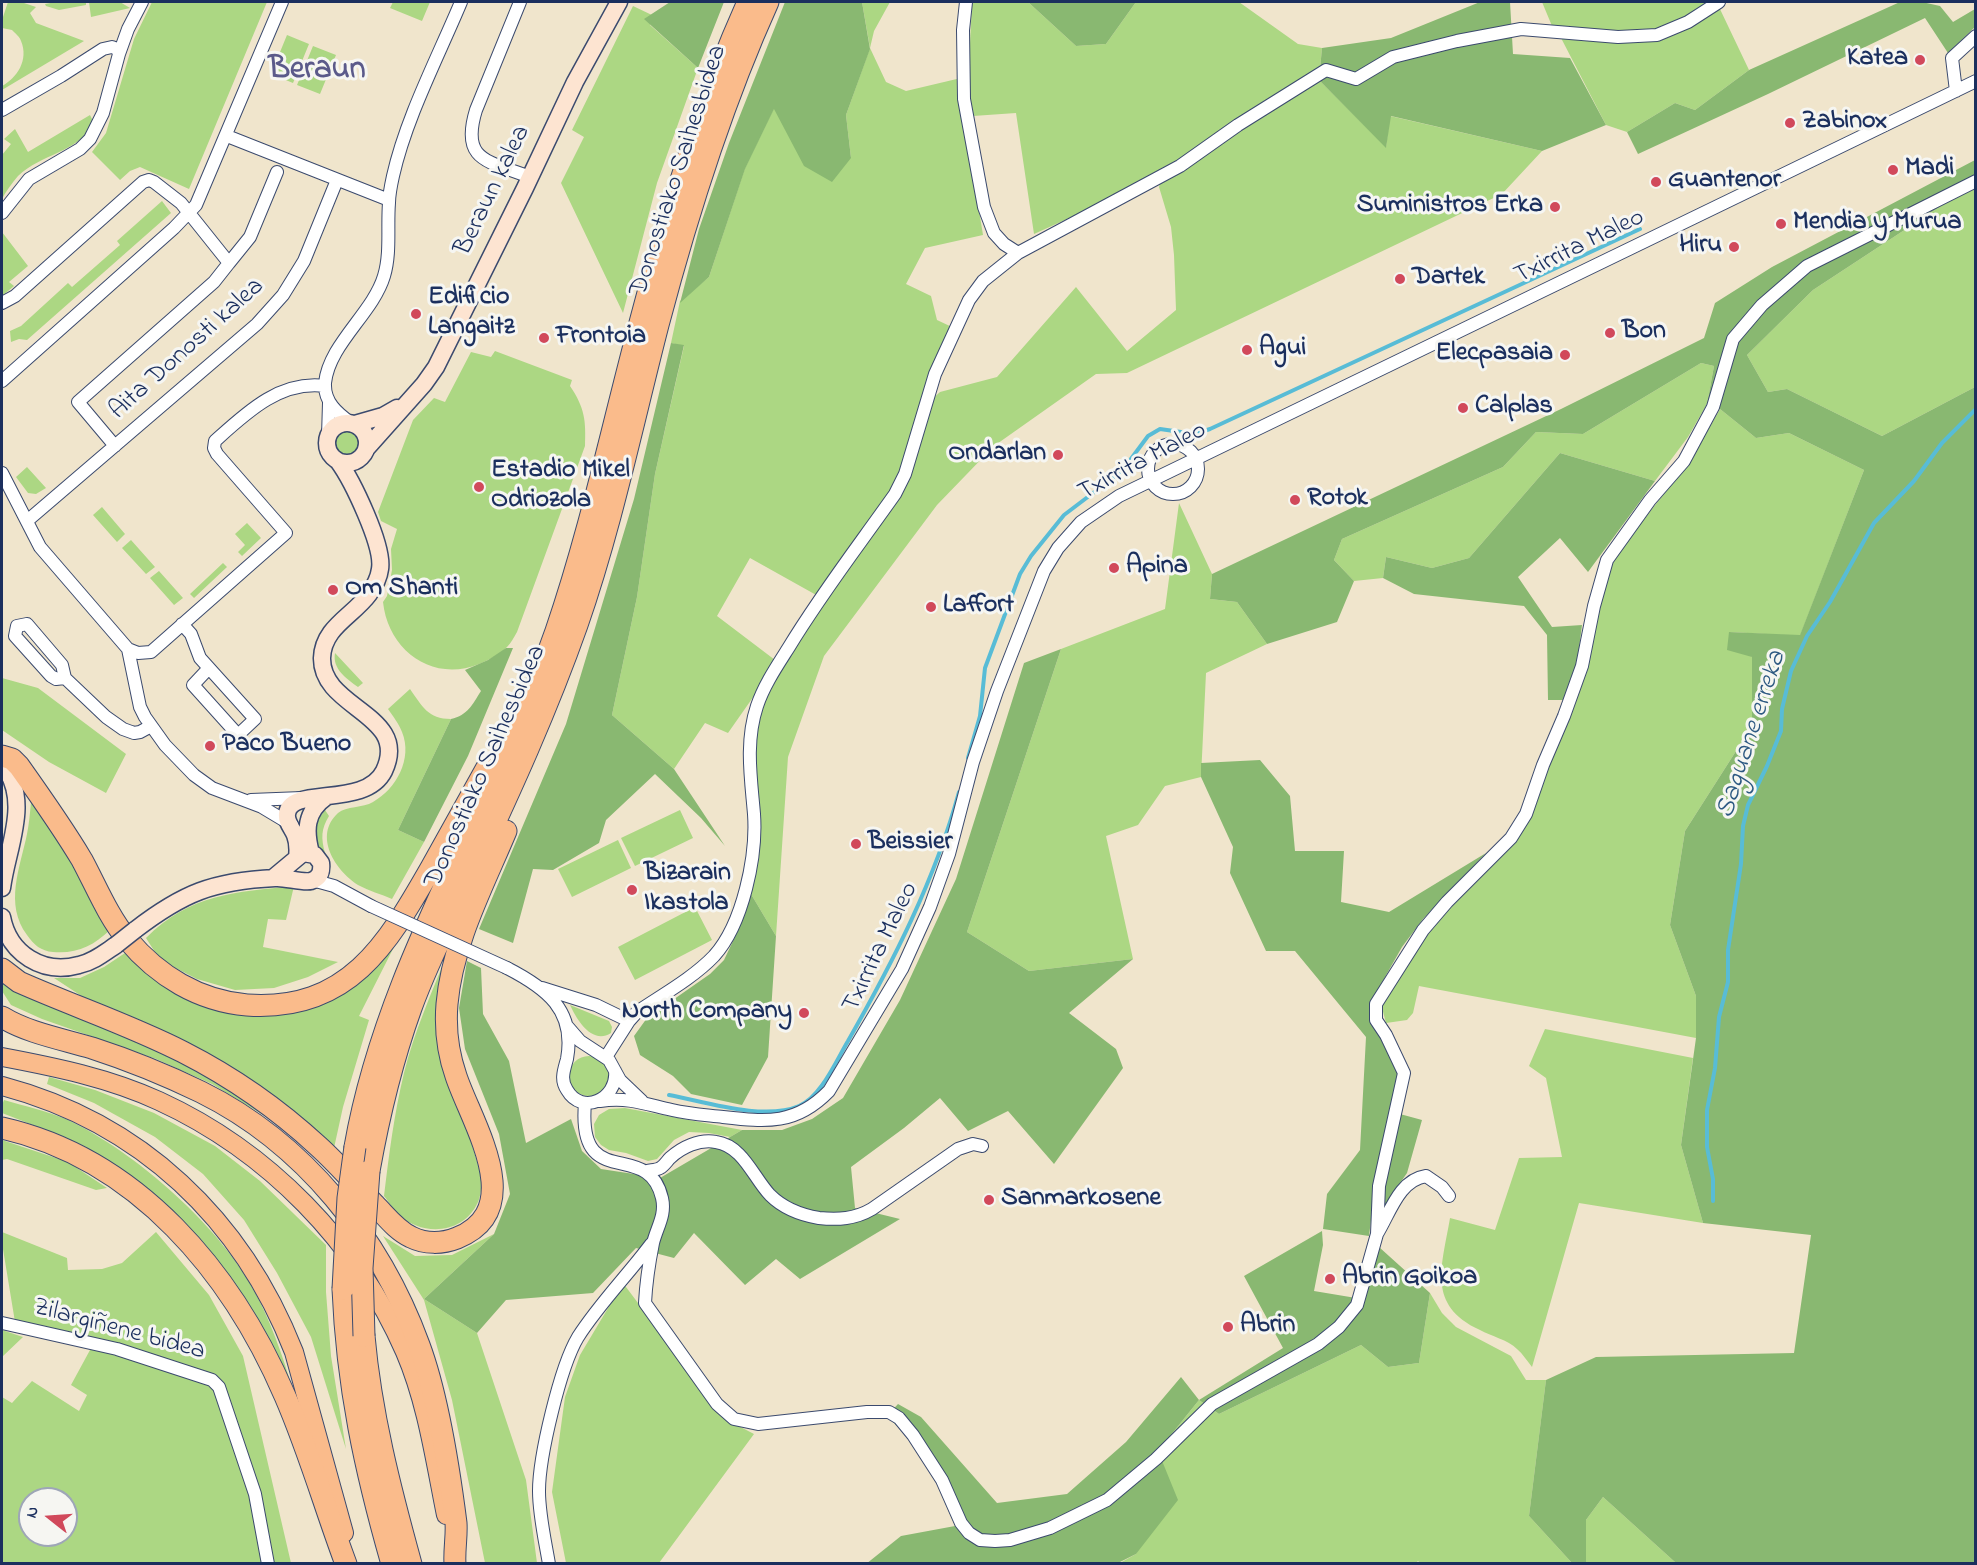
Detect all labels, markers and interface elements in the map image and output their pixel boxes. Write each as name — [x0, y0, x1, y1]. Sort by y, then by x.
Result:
street label: Donostiako Saihesbidea — [625, 41, 735, 301]
place label: Katea — [1847, 44, 1908, 76]
district label: Beraun — [268, 53, 366, 91]
marker: Katea — [1913, 53, 1927, 67]
place label: Zabinox — [1802, 107, 1887, 139]
marker: Zabinox — [1783, 116, 1797, 130]
street label: Beraun kalea — [449, 121, 539, 261]
place label: Madi — [1905, 154, 1954, 186]
marker: Madi — [1886, 163, 1900, 177]
place label: Guantenor — [1668, 166, 1781, 198]
marker: Guantenor — [1649, 175, 1663, 189]
place label: Suministros Erka — [1357, 191, 1543, 223]
marker: Suministros Erka — [1548, 200, 1562, 214]
street label: Txirrita Maleo — [1510, 203, 1650, 293]
place label: Mendia y Murua — [1793, 208, 1962, 240]
marker: Mendia y Murua — [1774, 217, 1788, 231]
place label: Hiru — [1679, 231, 1722, 263]
marker: Hiru — [1727, 240, 1741, 254]
place label: Dartek — [1412, 263, 1485, 295]
street label: Aita Donosti kalea — [104, 272, 272, 428]
marker: Dartek — [1393, 272, 1407, 286]
place label: Edificio Langaitz — [428, 283, 515, 344]
marker: Edificio Langaitz — [409, 307, 423, 321]
place label: Bon — [1622, 317, 1666, 349]
place label: Frontoia — [556, 322, 646, 354]
marker: Bon — [1603, 326, 1617, 340]
marker: Frontoia — [537, 331, 551, 345]
place label: Agui — [1259, 334, 1306, 366]
place label: Elecpasaia — [1436, 339, 1553, 371]
marker: Agui — [1240, 343, 1254, 357]
marker: Elecpasaia — [1558, 348, 1572, 362]
place label: Calplas — [1475, 392, 1553, 424]
marker: Calplas — [1456, 401, 1470, 415]
street label: Txirrita Maleo — [1074, 416, 1212, 510]
place label: Ondarlan — [948, 439, 1046, 471]
marker: Ondarlan — [1051, 448, 1065, 462]
place label: Estadio Mikel Odriozola — [491, 456, 630, 518]
marker: Estadio Mikel Odriozola — [472, 480, 486, 494]
place label: Rotok — [1307, 484, 1368, 516]
marker: Rotok — [1288, 493, 1302, 507]
place label: Apina — [1126, 552, 1188, 584]
marker: Apina — [1107, 561, 1121, 575]
place label: Om Shanti — [345, 574, 458, 606]
marker: Om Shanti — [326, 583, 340, 597]
place label: Laffort — [943, 591, 1014, 623]
marker: Laffort — [924, 600, 938, 614]
street label: Donostiako Saihesbidea — [419, 641, 555, 893]
water label: Saguane erreka — [1711, 647, 1795, 823]
place label: Paco Bueno — [222, 730, 351, 762]
marker: Paco Bueno — [203, 739, 217, 753]
place label: Beissier — [868, 828, 953, 860]
marker: Beissier — [849, 837, 863, 851]
place label: Bizarain Ikastola — [644, 859, 731, 921]
street label: Txirrita Maleo — [837, 878, 927, 1018]
marker: Bizarain Ikastola — [625, 883, 639, 897]
place label: North Company — [622, 997, 792, 1029]
marker: North Company — [797, 1006, 811, 1020]
place label: Sanmarkosene — [1001, 1184, 1161, 1216]
marker: Sanmarkosene — [982, 1193, 996, 1207]
place label: Abrin Goikoa — [1342, 1263, 1477, 1295]
marker: Abrin Goikoa — [1323, 1272, 1337, 1286]
street label: Zilargiñene bidea — [30, 1293, 208, 1369]
place label: Abrin — [1240, 1311, 1295, 1343]
marker: Abrin — [1221, 1320, 1235, 1334]
north arrow — [18, 1487, 78, 1547]
text: N — [20, 1504, 46, 1521]

